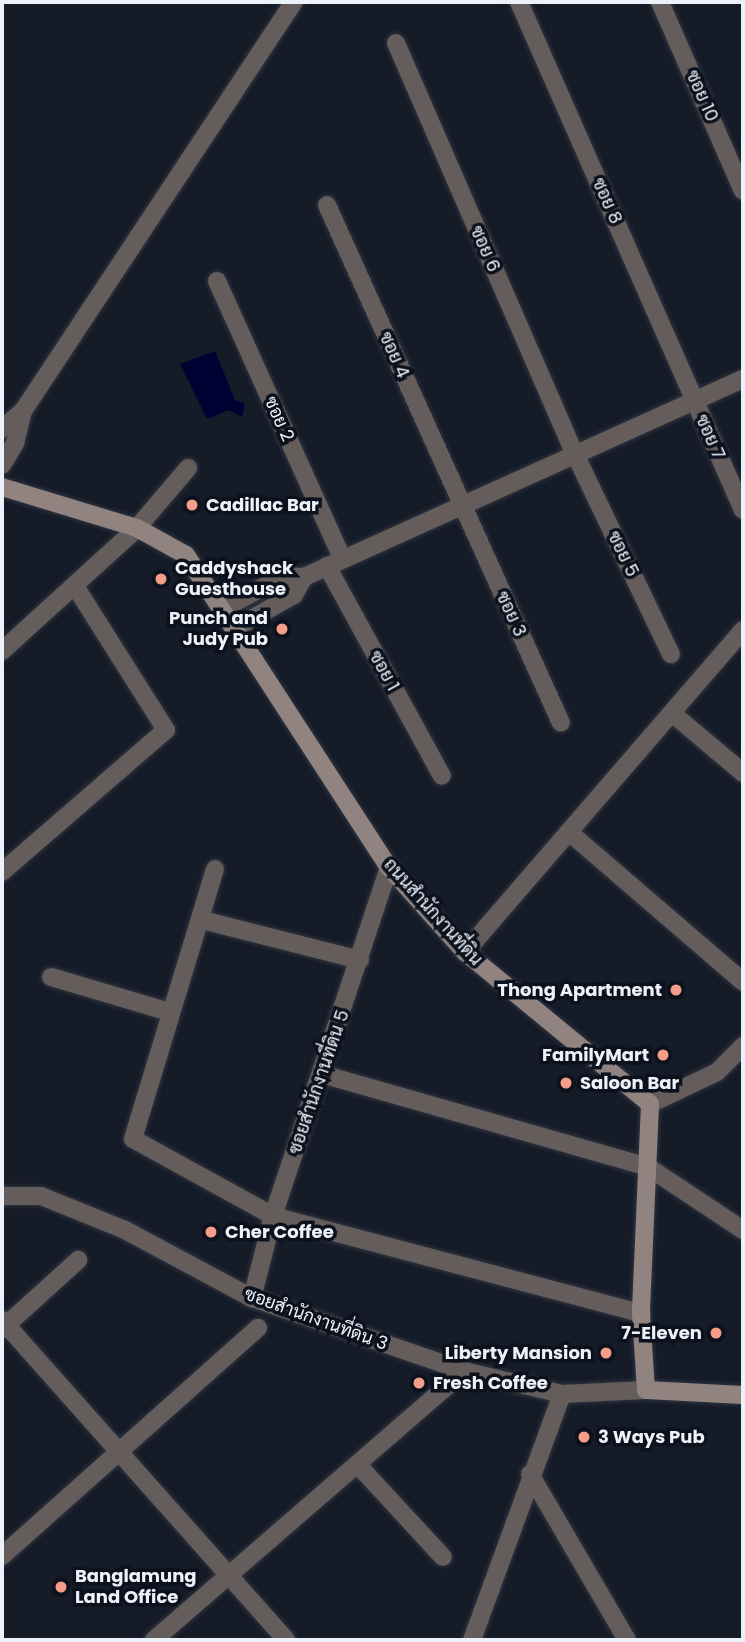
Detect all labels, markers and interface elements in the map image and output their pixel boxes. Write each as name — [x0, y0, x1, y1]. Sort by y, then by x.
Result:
street label: ซอย 10 — [681, 67, 723, 125]
street label: ซอย 8 — [587, 175, 627, 227]
street label: ซอย 6 — [465, 223, 505, 275]
street label: ซอย 4 — [374, 329, 414, 381]
street label: ซอย 2 — [260, 393, 298, 445]
street label: ซอย 7 — [691, 411, 729, 463]
place label: Cadillac Bar — [206, 494, 319, 516]
marker: Cadillac Bar — [184, 497, 200, 513]
street label: ซอย 5 — [603, 528, 643, 580]
place label: Caddyshack Guesthouse — [175, 558, 293, 600]
marker: Caddyshack Guesthouse — [153, 571, 169, 587]
street label: ซอย 3 — [491, 588, 531, 640]
place label: Punch and Judy Pub — [169, 608, 268, 650]
marker: Punch and Judy Pub — [274, 621, 290, 637]
street label: ซอย 1 — [364, 647, 404, 695]
street label: ถนนสำนักงานที่ดิน — [379, 854, 487, 970]
place label: Thong Apartment — [497, 979, 662, 1001]
marker: Thong Apartment — [668, 982, 684, 998]
street label: ซอยสำนักงานที่ดิน 5 — [284, 1007, 354, 1157]
place label: FamilyMart — [542, 1044, 649, 1066]
marker: FamilyMart — [655, 1047, 671, 1063]
place label: Saloon Bar — [580, 1072, 679, 1094]
marker: Saloon Bar — [558, 1075, 574, 1091]
place label: Cher Coffee — [225, 1221, 334, 1243]
marker: Cher Coffee — [203, 1224, 219, 1240]
street label: ซอยสำนักงานที่ดิน 3 — [242, 1283, 390, 1355]
place label: 7-Eleven — [621, 1322, 702, 1344]
marker: 7-Eleven — [708, 1325, 724, 1341]
place label: Liberty Mansion — [445, 1342, 592, 1364]
marker: Liberty Mansion — [598, 1345, 614, 1361]
place label: Fresh Coffee — [433, 1372, 548, 1394]
marker: Fresh Coffee — [411, 1375, 427, 1391]
place label: 3 Ways Pub — [598, 1426, 705, 1448]
marker: 3 Ways Pub — [576, 1429, 592, 1445]
place label: Banglamung Land Office — [75, 1566, 197, 1608]
marker: Banglamung Land Office — [53, 1579, 69, 1595]

